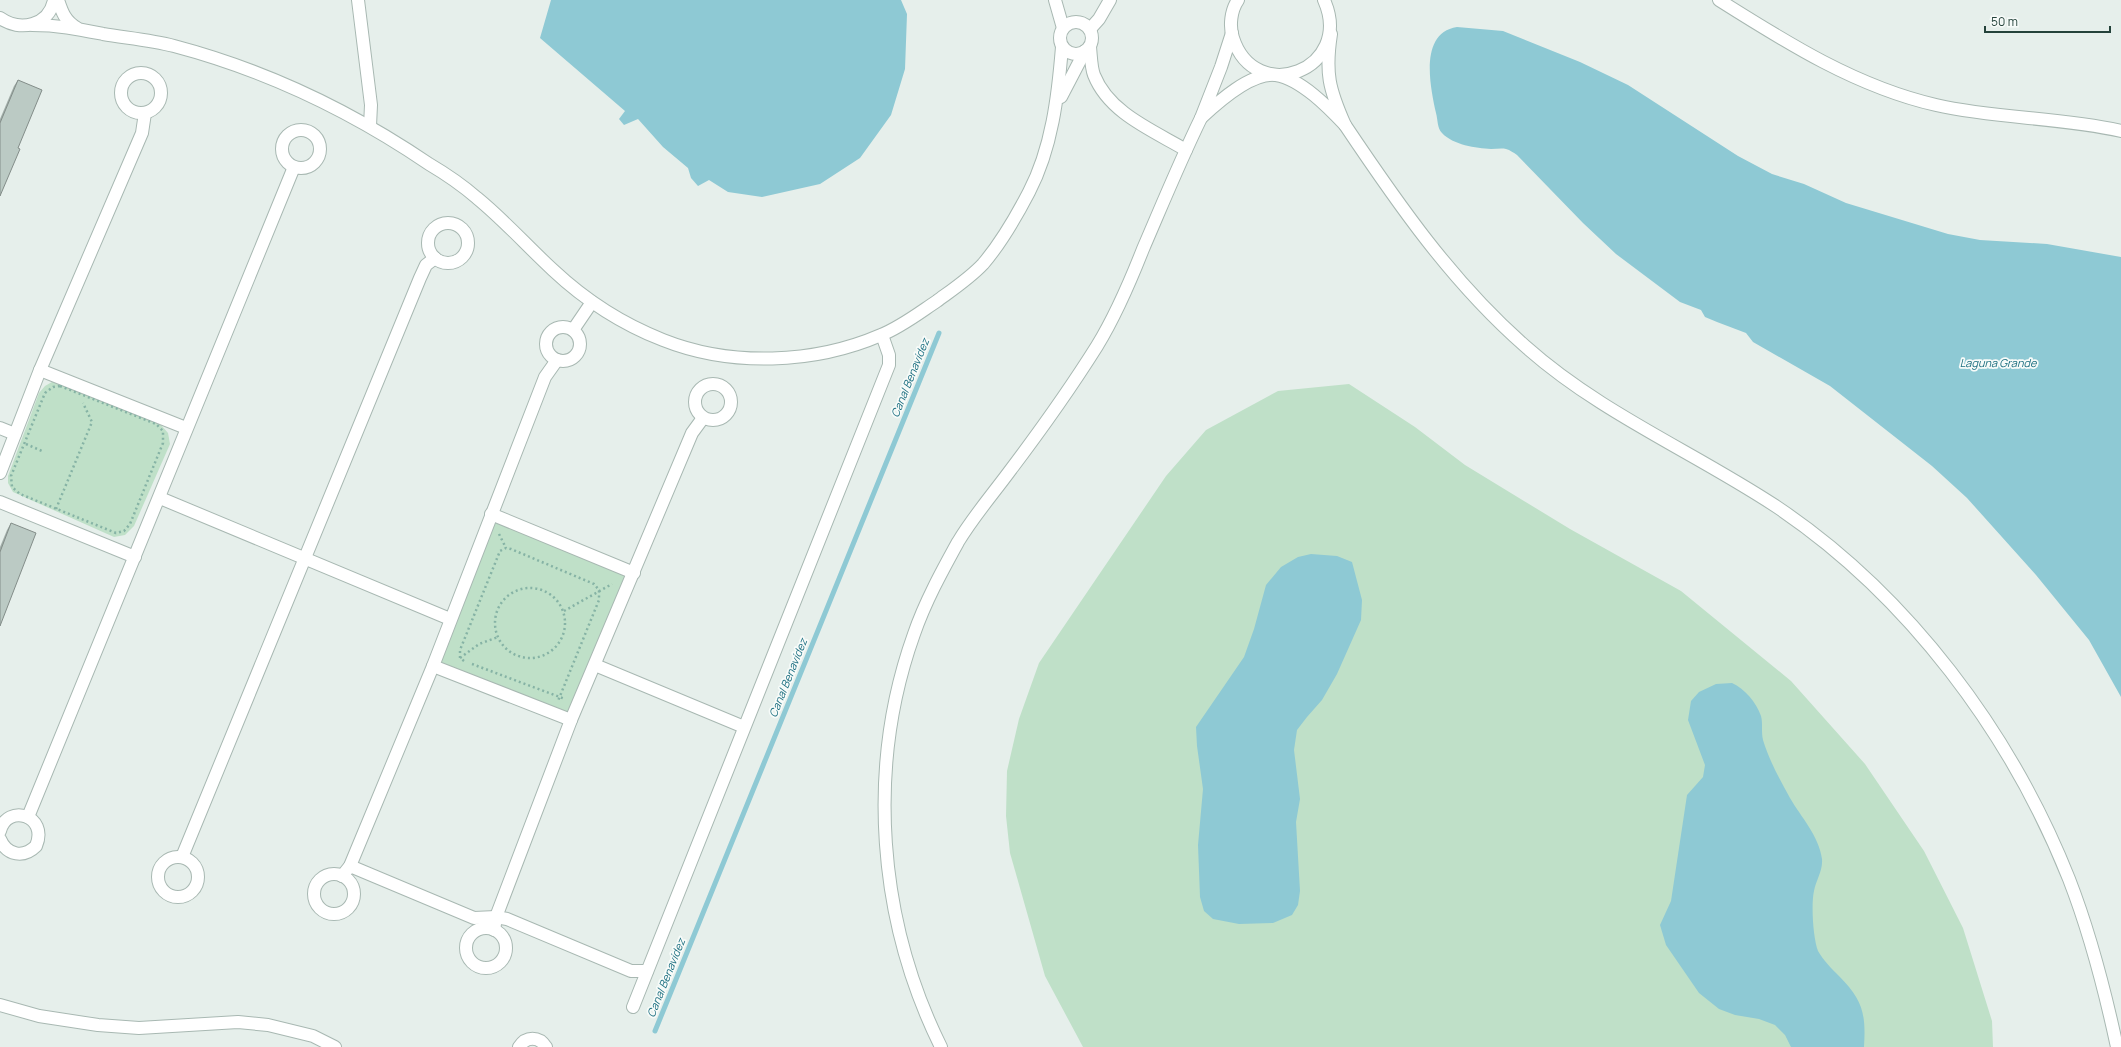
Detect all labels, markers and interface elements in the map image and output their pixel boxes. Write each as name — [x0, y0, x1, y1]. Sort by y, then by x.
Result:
scale bar — [1985, 8, 2110, 34]
text: 50 m — [1991, 13, 2018, 30]
water label: Canal Benavídez — [887, 335, 933, 419]
water label: Laguna Grande — [1960, 355, 2037, 370]
water label: Canal Benavídez — [765, 635, 811, 719]
water label: Canal Benavídez — [643, 935, 689, 1019]

